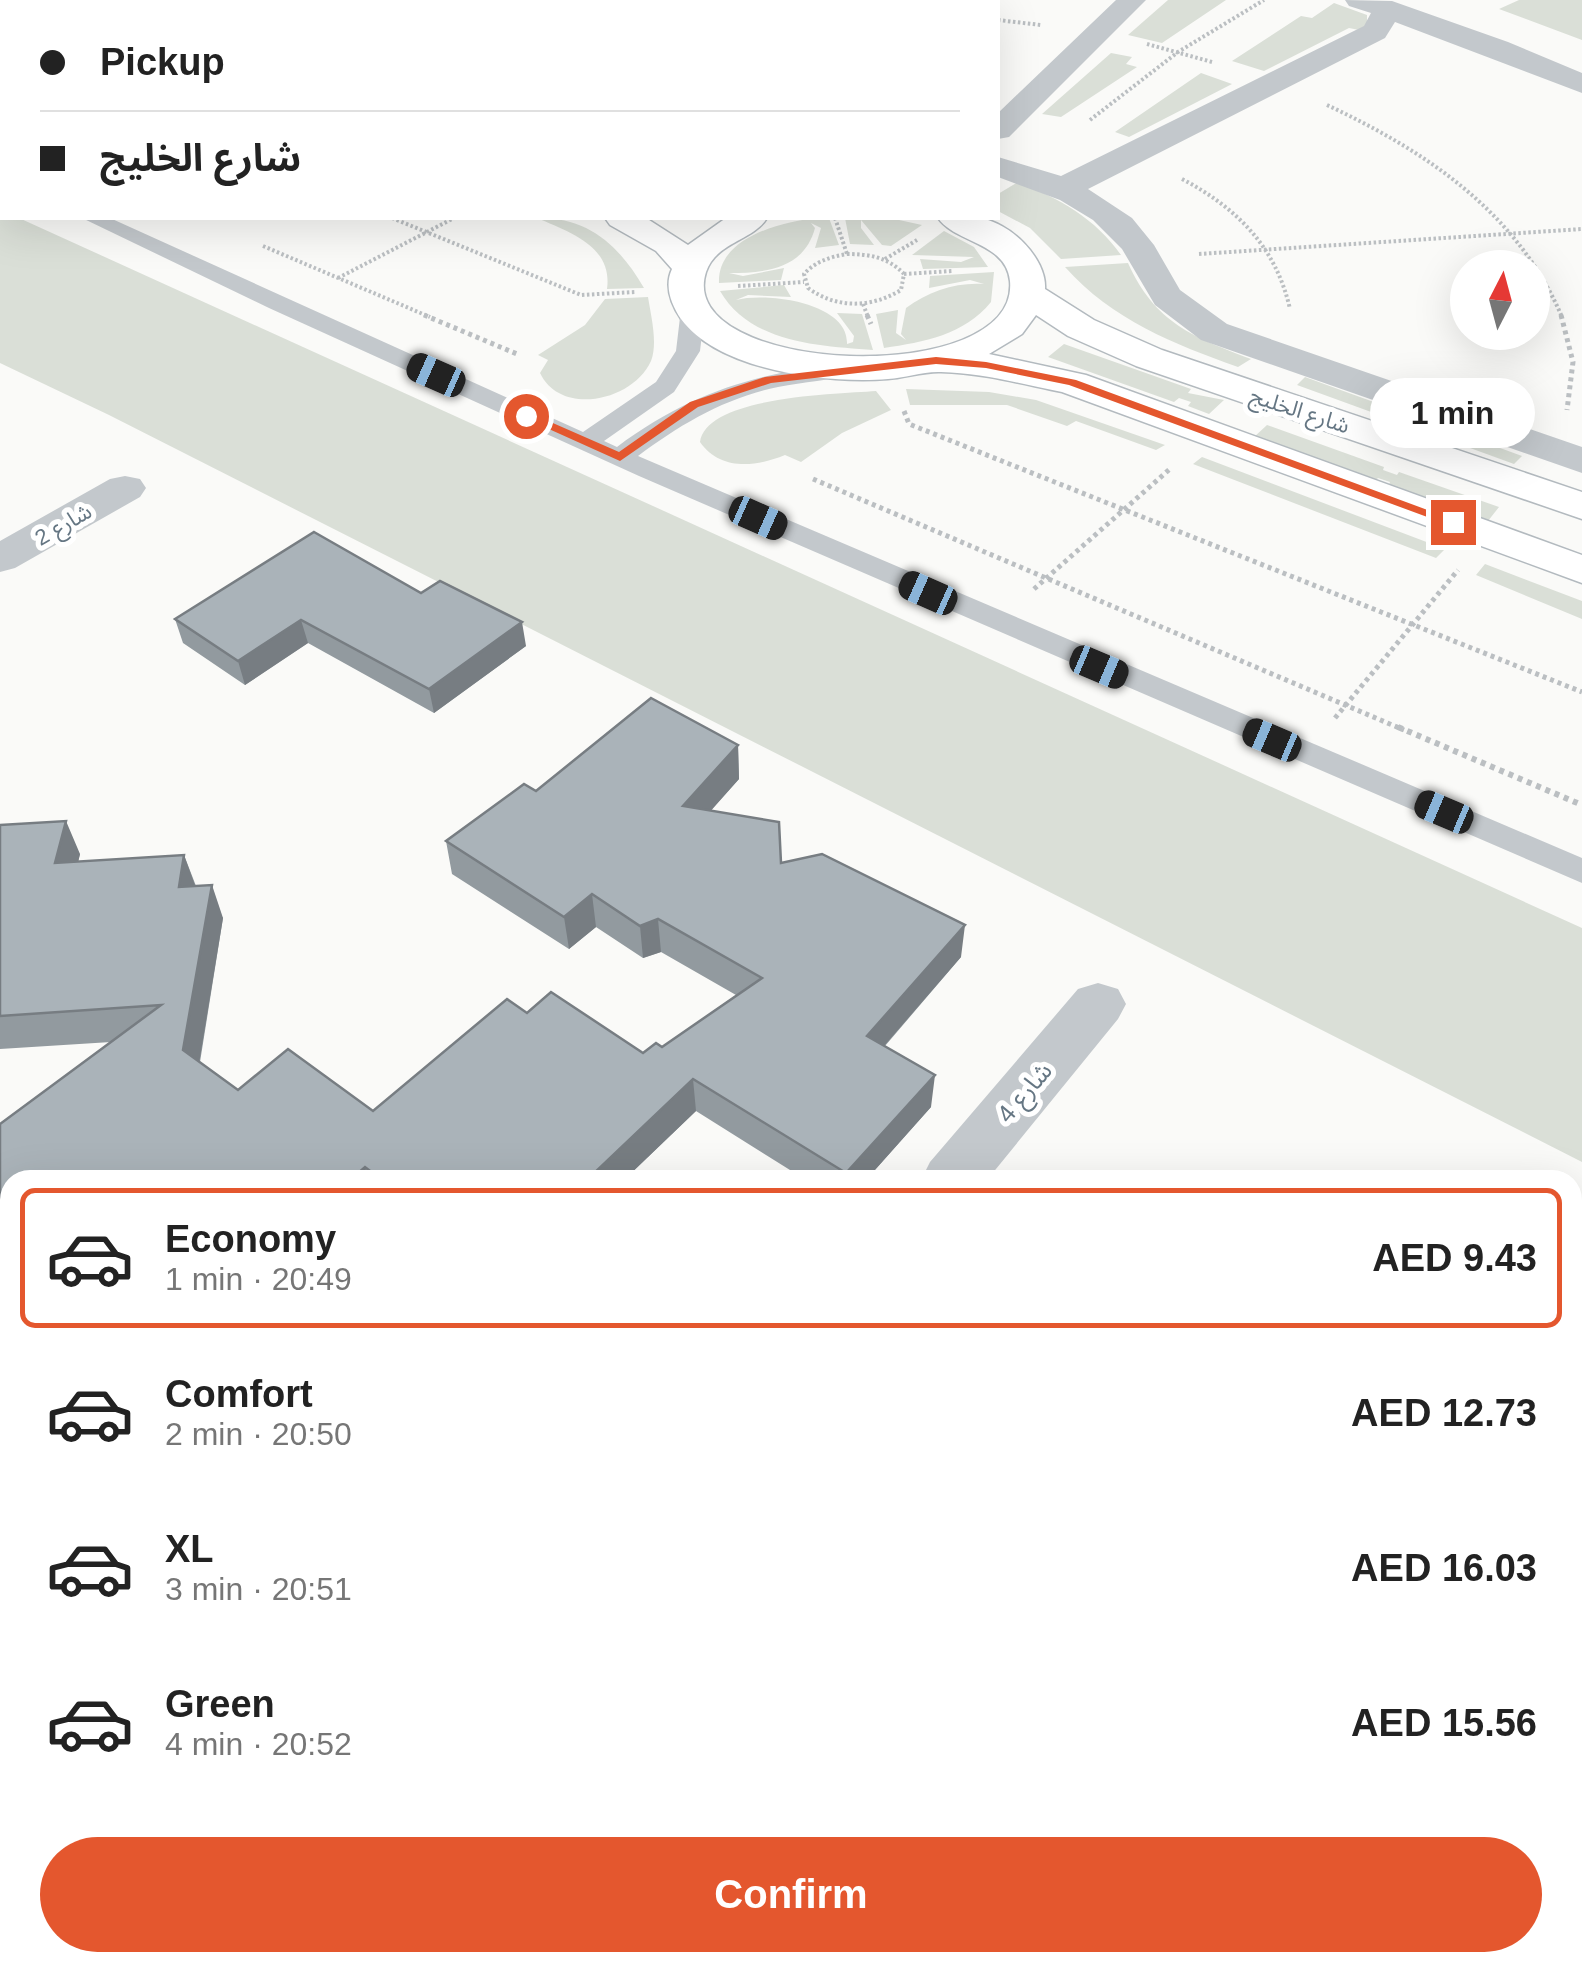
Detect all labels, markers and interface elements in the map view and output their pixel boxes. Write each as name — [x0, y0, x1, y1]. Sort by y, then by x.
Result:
text: Pickup — [100, 41, 225, 83]
text: شارع الخليج — [100, 137, 301, 179]
north arrow — [1450, 250, 1550, 350]
map controls — [1450, 250, 1550, 350]
car — [402, 349, 470, 401]
callout: 1 min — [1370, 377, 1536, 447]
street label: شارع الخليج — [1246, 383, 1353, 442]
route start — [504, 394, 549, 439]
text: 1 min — [1411, 395, 1494, 431]
car — [724, 492, 792, 544]
street label: شارع 2 — [30, 498, 98, 554]
route end — [1431, 500, 1476, 545]
car — [894, 567, 962, 619]
car — [1066, 641, 1132, 693]
car — [1239, 714, 1305, 766]
car — [1411, 786, 1477, 838]
street label: شارع 4 — [991, 1056, 1061, 1131]
icon: car — [45, 1213, 135, 1303]
text: Economy — [165, 1218, 336, 1260]
text: AED 9.43 — [1372, 1237, 1537, 1279]
text: 1 min · 20:49 — [165, 1261, 352, 1297]
icon: car — [45, 1368, 135, 1458]
text: Comfort — [165, 1373, 313, 1415]
text: AED 12.73 — [1351, 1392, 1537, 1434]
text: 2 min · 20:50 — [165, 1416, 352, 1452]
icon: car — [45, 1523, 135, 1613]
text: XL — [165, 1528, 214, 1570]
text: AED 16.03 — [1351, 1547, 1537, 1589]
text: 3 min · 20:51 — [165, 1571, 352, 1607]
icon: car — [45, 1678, 135, 1768]
text: Green — [165, 1683, 275, 1725]
text: AED 15.56 — [1351, 1702, 1537, 1744]
text: 4 min · 20:52 — [165, 1726, 352, 1762]
button: Confirm — [40, 1837, 1542, 1952]

